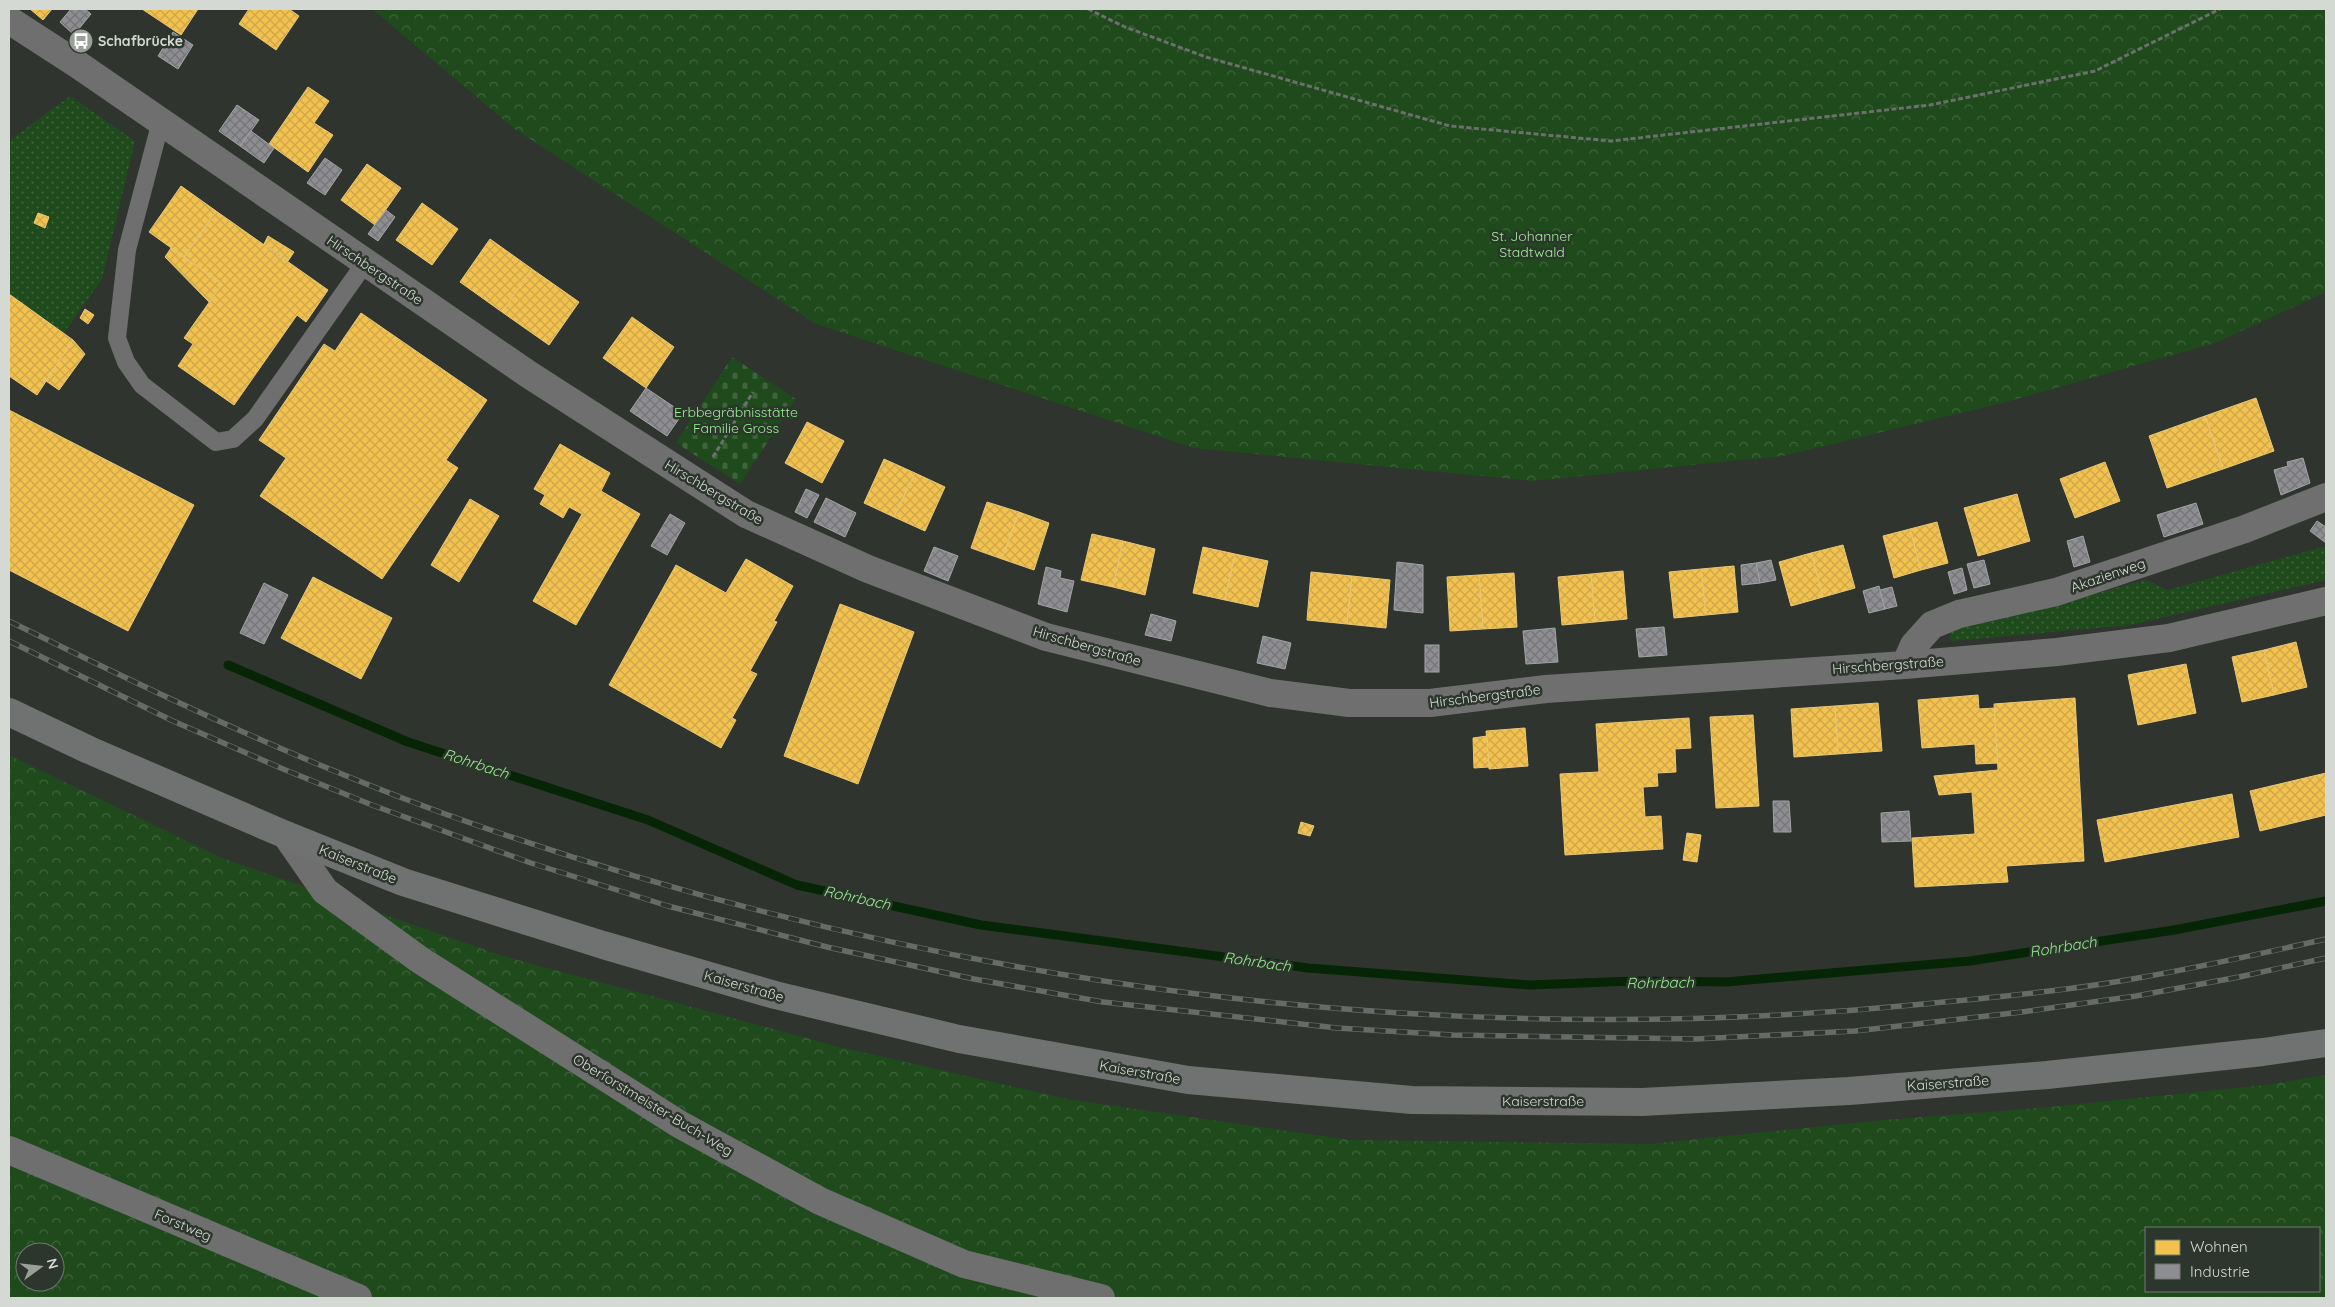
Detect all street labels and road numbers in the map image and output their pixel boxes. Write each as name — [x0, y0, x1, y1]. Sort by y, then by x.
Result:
street label: Hirschbergstraße — [324, 231, 426, 309]
street label: Hirschbergstraße — [661, 455, 767, 529]
street label: Akazienweg — [2068, 554, 2148, 596]
street label: Hirschbergstraße — [1031, 622, 1143, 670]
street label: Hirschbergstraße — [1832, 652, 1944, 678]
street label: Hirschbergstraße — [1428, 680, 1542, 712]
street label: Kaiserstraße — [317, 840, 400, 888]
street label: Kaiserstraße — [702, 966, 786, 1006]
street label: Oberforstmeister-Buch-Weg — [570, 1050, 736, 1160]
street label: Kaiserstraße — [1098, 1056, 1182, 1088]
street label: Kaiserstraße — [1906, 1071, 1990, 1095]
street label: Kaiserstraße — [1502, 1092, 1584, 1110]
street label: Forstweg — [152, 1205, 214, 1245]

